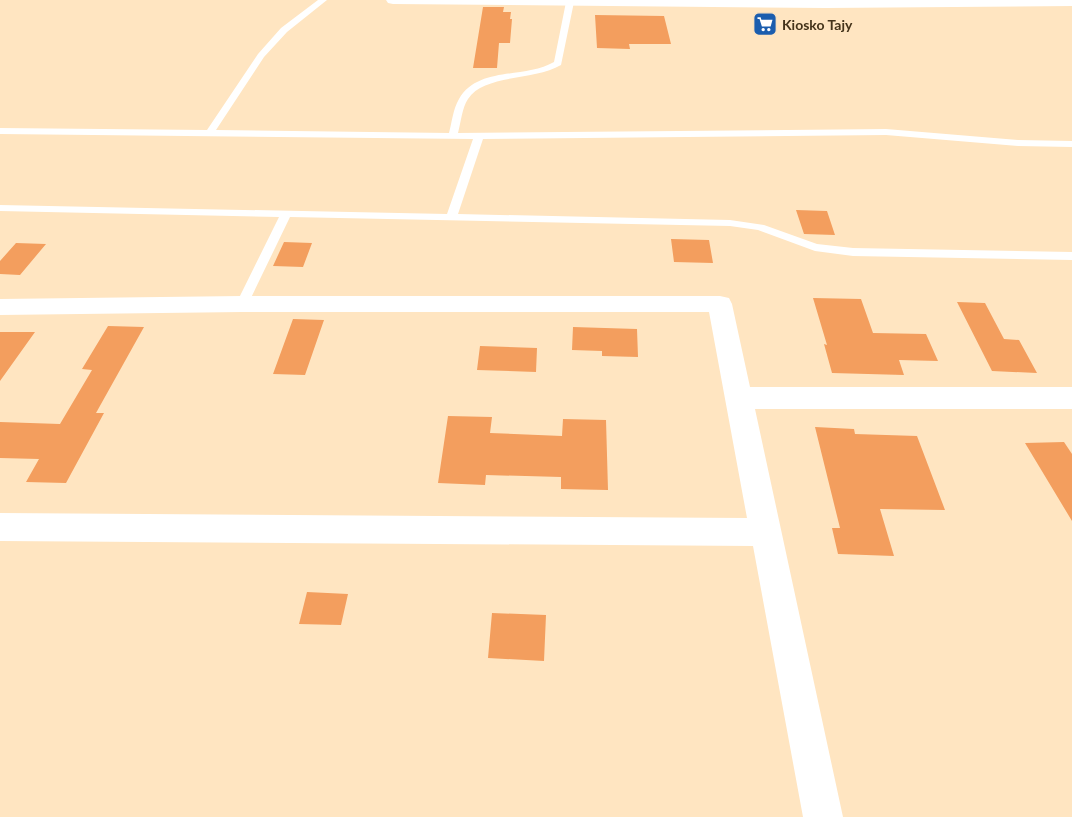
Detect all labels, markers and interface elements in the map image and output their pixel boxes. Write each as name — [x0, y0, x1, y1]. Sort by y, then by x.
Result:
supermarket icon: Kiosko Tajy — [752, 11, 778, 37]
place label: Kiosko Tajy — [782, 16, 853, 33]

